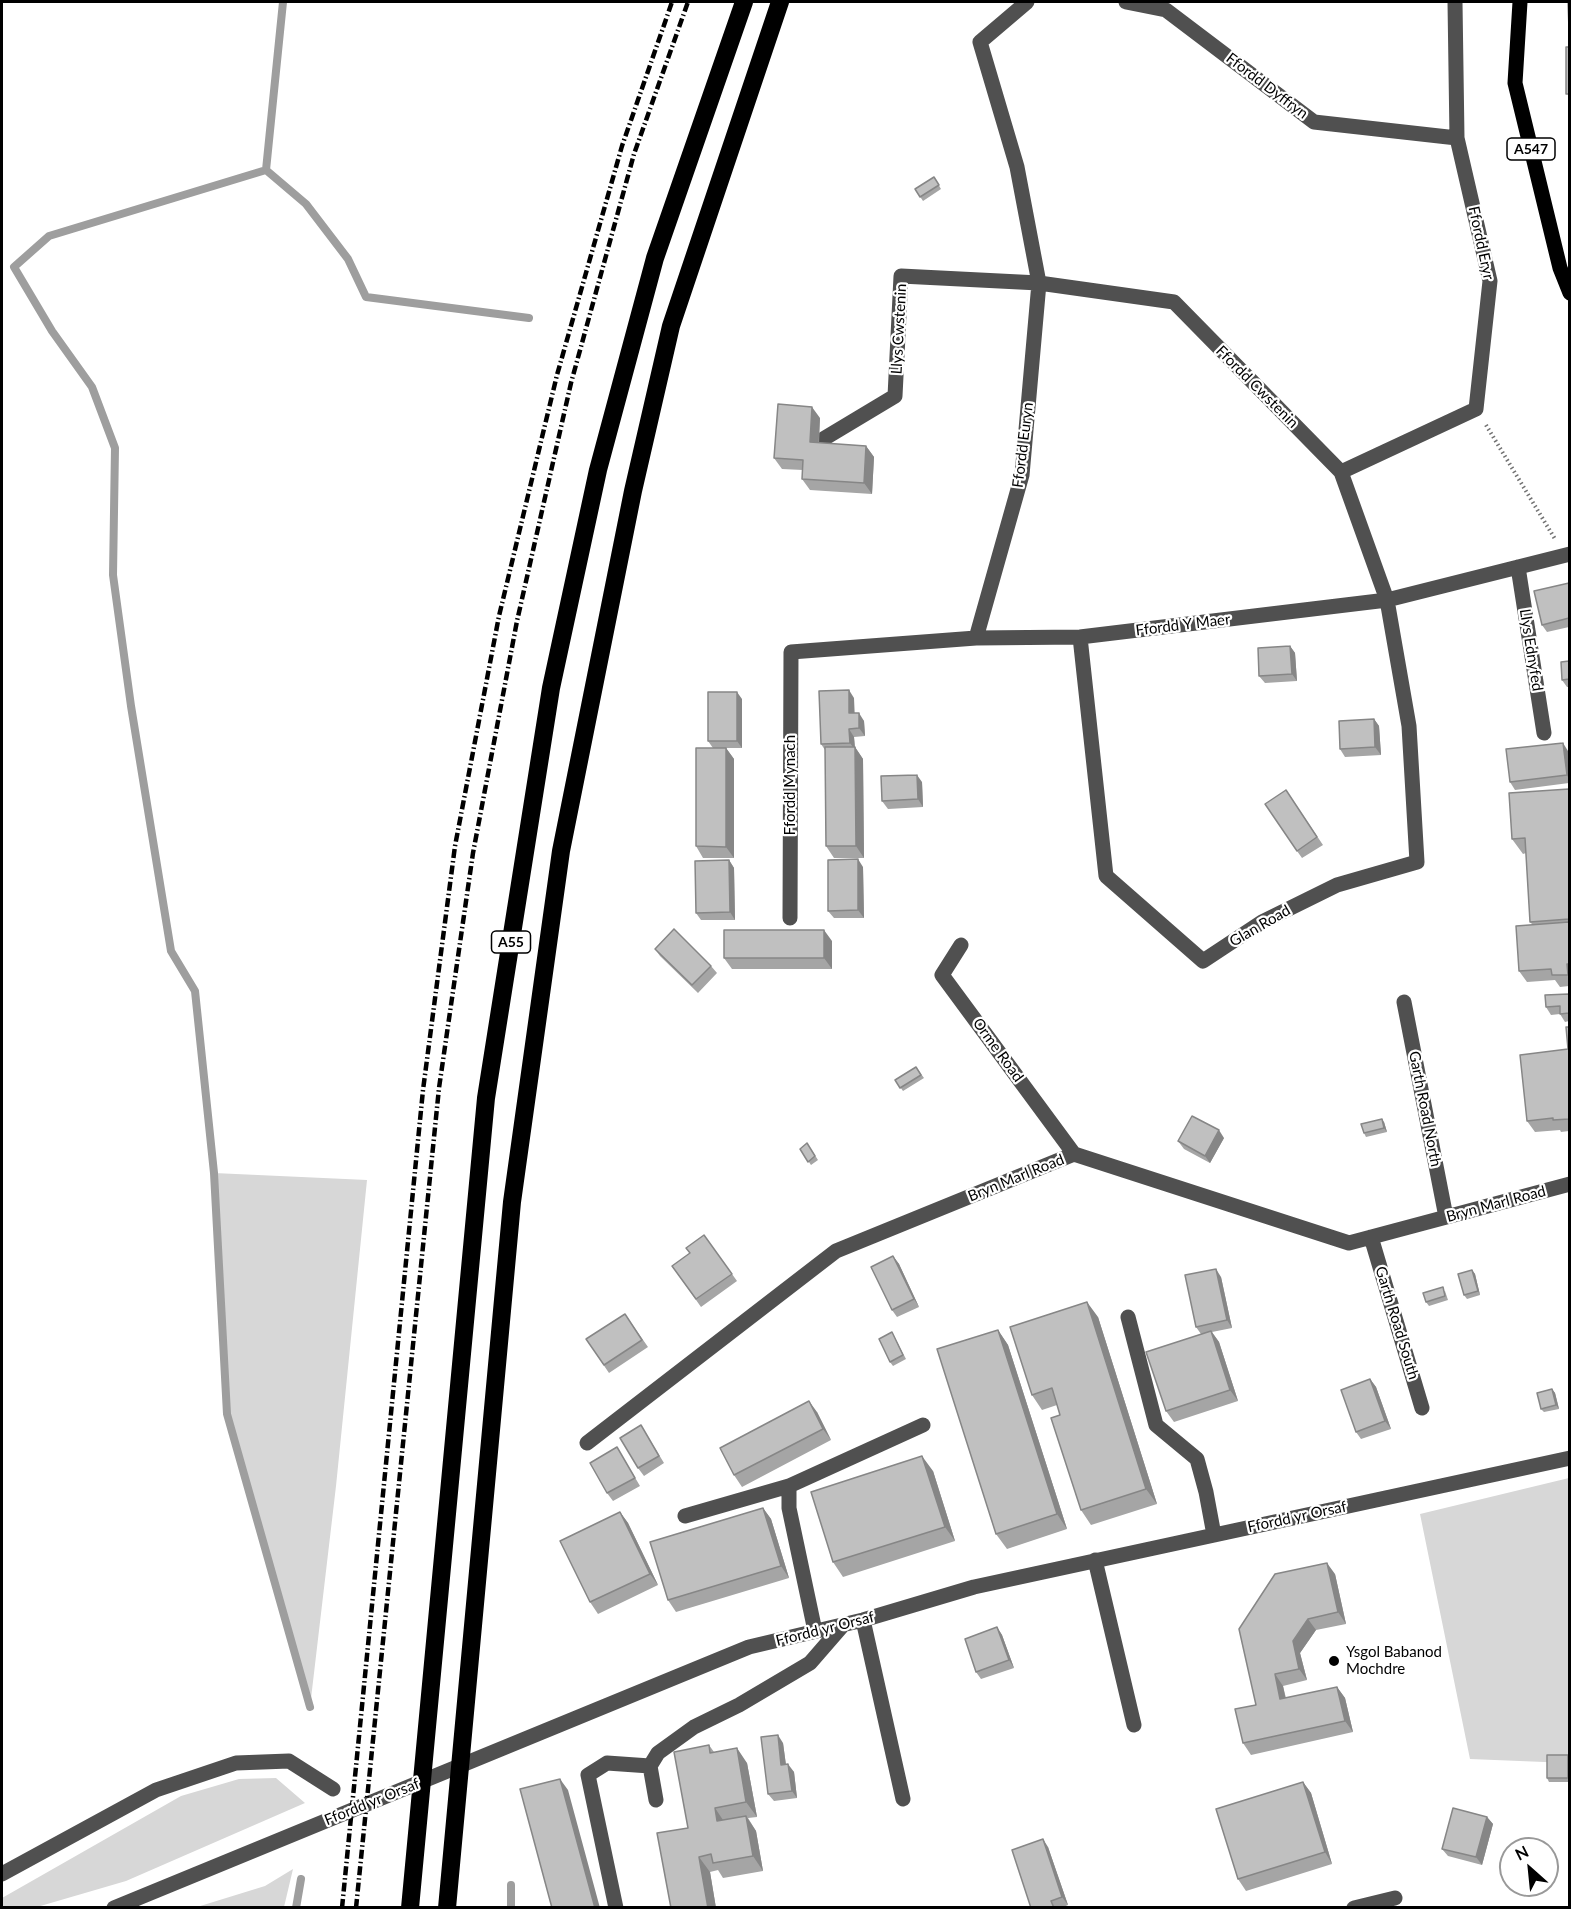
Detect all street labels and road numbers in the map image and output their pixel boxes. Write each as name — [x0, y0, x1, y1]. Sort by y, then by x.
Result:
street label: Ffordd Dyffryn — [1222, 49, 1312, 123]
road number: A547 — [1507, 138, 1555, 160]
street label: Ffordd Eryr — [1464, 205, 1498, 281]
street label: Llys Cwstenin — [888, 283, 910, 375]
street label: Ffordd Cwstenin — [1212, 342, 1302, 432]
street label: Ffordd Euryn — [1009, 401, 1037, 489]
street label: Llys Ednyfed — [1516, 608, 1546, 692]
street label: Ffordd Y Maer — [1135, 610, 1231, 640]
street label: Ffordd Mynach — [781, 735, 799, 835]
street label: Glan Road — [1226, 901, 1294, 951]
road number: A55 — [492, 931, 530, 953]
street label: Orme Road — [969, 1014, 1027, 1086]
street label: Garth Road North — [1405, 1050, 1445, 1168]
street label: Bryn Marl Road — [965, 1151, 1067, 1205]
street label: Bryn Marl Road — [1444, 1182, 1548, 1226]
street label: Garth Road South — [1371, 1264, 1423, 1382]
street label: Ffordd yr Orsaf — [1246, 1498, 1348, 1536]
street label: Ffordd yr Orsaf — [774, 1608, 876, 1650]
street label: Ffordd yr Orsaf — [322, 1775, 422, 1829]

